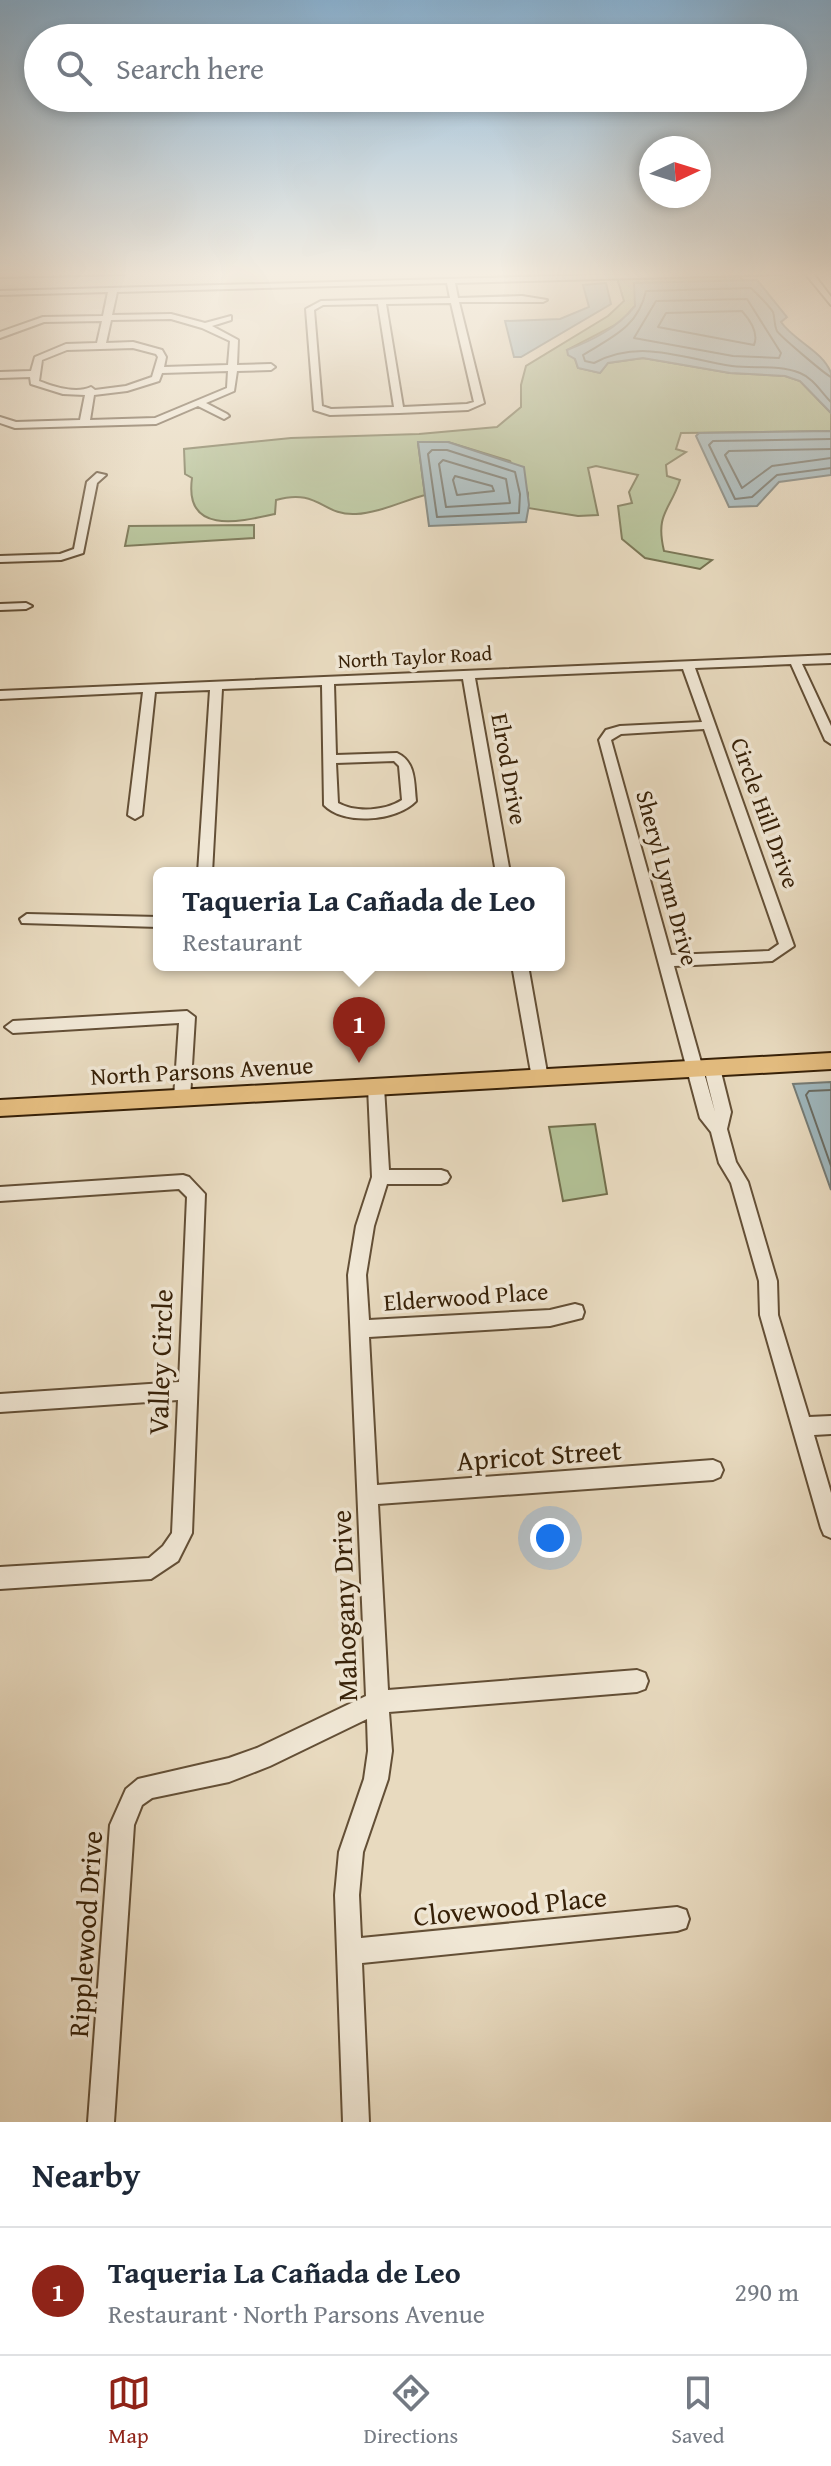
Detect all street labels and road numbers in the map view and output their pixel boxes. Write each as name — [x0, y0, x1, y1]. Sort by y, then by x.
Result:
street label: North Taylor Road — [337, 638, 493, 675]
street label: Elrod Drive — [482, 710, 537, 827]
street label: Circle Hill Drive — [722, 733, 809, 893]
street label: Sheryl Lynn Drive — [627, 786, 708, 969]
street label: North Parsons Avenue — [90, 1047, 314, 1094]
street label: Elderwood Place — [382, 1273, 549, 1320]
street label: Valley Circle — [136, 1288, 183, 1436]
street label: Apricot Street — [455, 1428, 623, 1481]
street label: Mahogany Drive — [320, 1509, 367, 1703]
street label: Ripplewood Drive — [57, 1829, 112, 2039]
street label: Clovewood Place — [411, 1875, 609, 1936]

